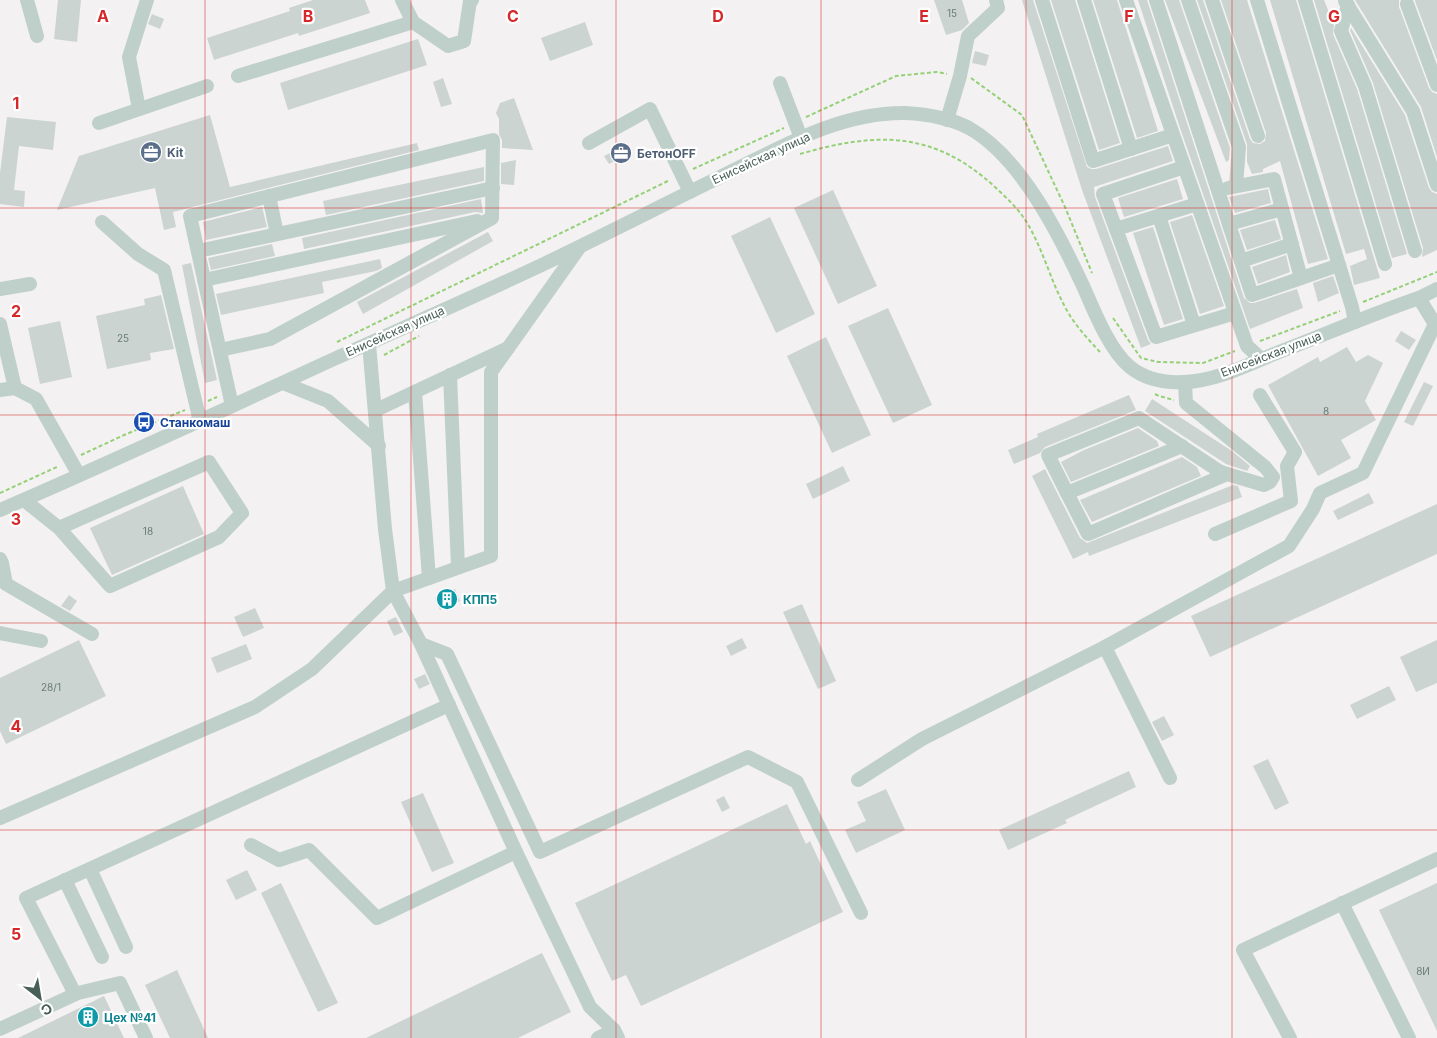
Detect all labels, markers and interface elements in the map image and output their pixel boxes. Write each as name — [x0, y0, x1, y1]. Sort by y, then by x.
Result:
text: A — [97, 6, 109, 26]
text: B — [303, 6, 313, 26]
text: C — [507, 6, 519, 26]
text: D — [712, 6, 724, 26]
text: E — [919, 6, 929, 26]
text: F — [1124, 6, 1134, 26]
text: G — [1328, 6, 1340, 26]
house number: 15 — [947, 7, 957, 19]
text: 1 — [13, 93, 19, 113]
street label: Енисейская улица — [710, 129, 812, 187]
office icon: Kit — [139, 140, 163, 164]
office icon: БетонOFF — [609, 141, 633, 165]
place label: Kit — [167, 145, 184, 160]
place label: БетонOFF — [637, 146, 696, 161]
text: 2 — [11, 301, 21, 321]
street label: Енисейская улица — [343, 302, 447, 360]
street label: Енисейская улица — [1219, 328, 1323, 380]
house number: 25 — [117, 332, 129, 344]
house number: 8 — [1323, 405, 1329, 417]
bus stop icon: Станкомаш — [132, 410, 156, 434]
place label: Станкомаш — [160, 415, 230, 430]
text: 3 — [11, 509, 21, 529]
house number: 18 — [143, 525, 153, 537]
building icon: КПП5 — [435, 587, 459, 611]
place label: КПП5 — [463, 592, 498, 607]
house number: 28/1 — [41, 681, 61, 693]
text: 4 — [11, 716, 22, 736]
text: 5 — [11, 924, 21, 944]
house number: 8И — [1416, 965, 1430, 977]
north arrow — [15, 973, 65, 1023]
text: С — [38, 1000, 56, 1020]
building icon: Цех №41 — [76, 1005, 100, 1029]
place label: Цех №41 — [104, 1010, 156, 1025]

